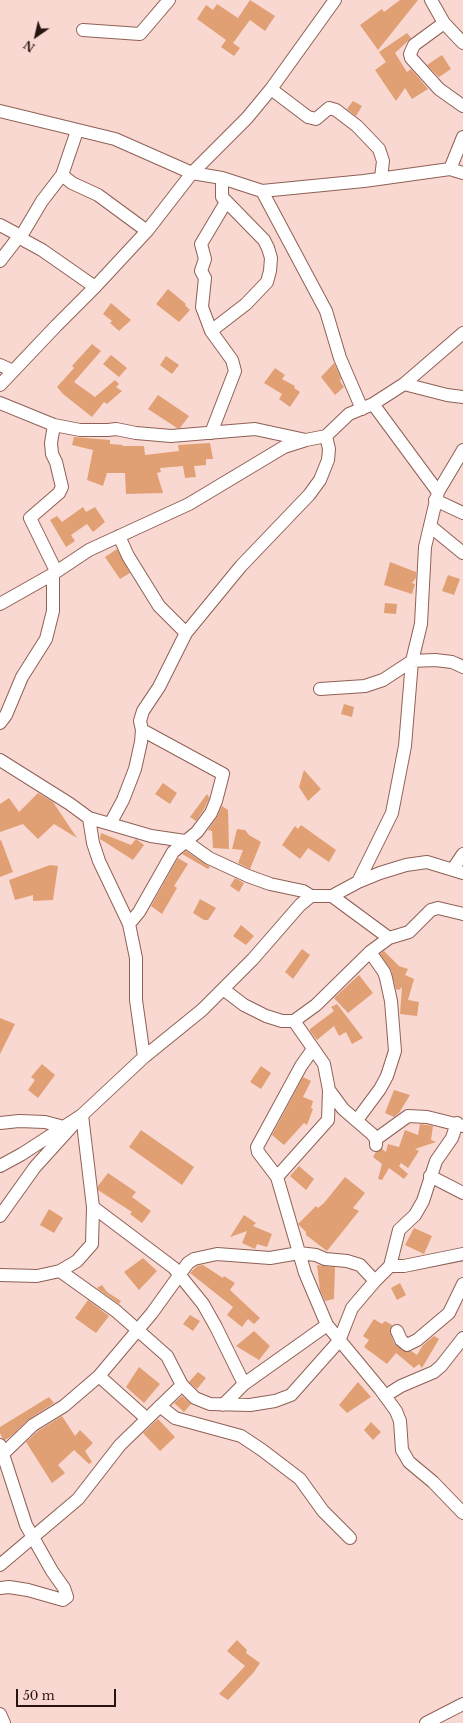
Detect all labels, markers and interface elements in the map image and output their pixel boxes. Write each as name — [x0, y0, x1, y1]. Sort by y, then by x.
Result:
north arrow — [16, 16, 56, 56]
text: N — [21, 37, 37, 55]
scale bar — [18, 1681, 118, 1707]
text: 50 m — [23, 1688, 55, 1703]

